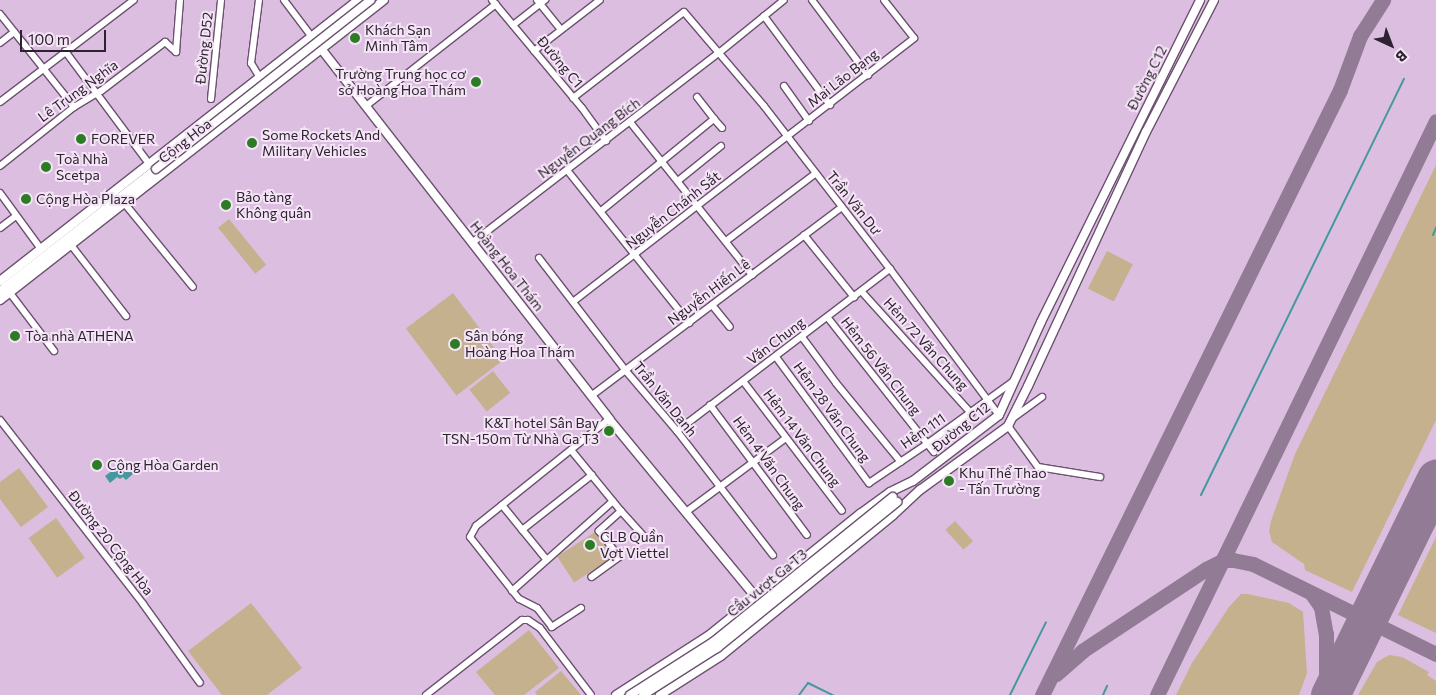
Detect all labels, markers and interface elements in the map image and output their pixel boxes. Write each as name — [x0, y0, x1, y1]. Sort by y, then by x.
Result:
street label: Đường D52 — [192, 11, 216, 85]
scale bar — [22, 20, 109, 52]
north arrow — [1366, 20, 1416, 70]
place label: Khách Sạn Minh Tâm — [365, 22, 431, 54]
text: 100 m — [28, 30, 70, 48]
marker: Khách Sạn Minh Tâm — [349, 32, 361, 44]
street label: Đường C1 — [534, 33, 586, 91]
street label: Đường C12 — [1124, 43, 1170, 113]
street label: Mai Lão Bạng — [804, 45, 882, 111]
text: B — [1392, 47, 1411, 66]
street label: Lê Trung Nghĩa — [35, 56, 121, 126]
place label: Trường Trung học cơ sở Hoàng Hoa Thám — [335, 66, 466, 98]
marker: Trường Trung học cơ sở Hoàng Hoa Thám — [470, 76, 482, 88]
street label: Nguyễn Quang Bích — [535, 94, 643, 182]
street label: Cộng Hòa — [155, 115, 215, 167]
place label: Some Rockets And Military Vehicles — [262, 127, 380, 160]
place label: FOREVER — [91, 131, 155, 147]
marker: FOREVER — [75, 133, 87, 145]
marker: Some Rockets And Military Vehicles — [246, 137, 258, 149]
place label: Toà Nhà Scetpa — [56, 151, 108, 184]
marker: Toà Nhà Scetpa — [40, 161, 52, 173]
street label: Nguyễn Chánh Sắt — [622, 168, 724, 252]
street label: Trần Văn Dư — [823, 168, 885, 238]
place label: Bảo tàng Không quân — [236, 189, 311, 222]
place label: Cộng Hòa Plaza — [36, 191, 135, 207]
marker: Cộng Hòa Plaza — [20, 193, 32, 205]
marker: Bảo tàng Không quân — [220, 199, 232, 211]
street label: Hoàng Hoa Thám — [467, 218, 547, 314]
street label: Nguyễn Hiến Lê — [665, 256, 753, 328]
street label: Hẻm 72 Văn Chung — [880, 294, 972, 394]
street label: Văn Chung — [744, 314, 808, 368]
street label: Hẻm 56 Văn Chung — [837, 314, 925, 418]
place label: Tòa nhà ATHENA — [25, 328, 134, 344]
place label: Sân bóng Hoàng Hoa Thám — [465, 328, 575, 361]
marker: Tòa nhà ATHENA — [9, 330, 21, 342]
marker: Sân bóng Hoàng Hoa Thám — [449, 338, 461, 350]
street label: Trần Văn Danh — [630, 358, 700, 440]
street label: Hẻm 28 Văn Chung — [790, 359, 874, 465]
street label: Hẻm 14 Văn Chung — [760, 386, 844, 490]
street label: Đường C12 — [929, 399, 993, 455]
street label: Hẻm 111 — [897, 410, 949, 452]
street label: Hẻm 4 Văn Chung — [729, 413, 809, 513]
place label: K&T hotel Sân Bay TSN-150m Từ Nhà Ga T3 — [442, 415, 599, 448]
marker: K&T hotel Sân Bay TSN-150m Từ Nhà Ga T3 — [603, 425, 615, 437]
place label: Cộng Hòa Garden — [107, 457, 219, 473]
marker: Cộng Hòa Garden — [91, 459, 103, 471]
place label: Khu Thể Thao - Tấn Trường — [959, 465, 1047, 498]
marker: Khu Thể Thao - Tấn Trường — [943, 475, 955, 487]
street label: Đường 20 Cộng Hòa — [65, 487, 157, 599]
place label: CLB Quần Vợt Viettel — [600, 529, 669, 562]
marker: CLB Quần Vợt Viettel — [584, 539, 596, 551]
street label: Cầu vượt Ga T3 — [724, 546, 810, 620]

